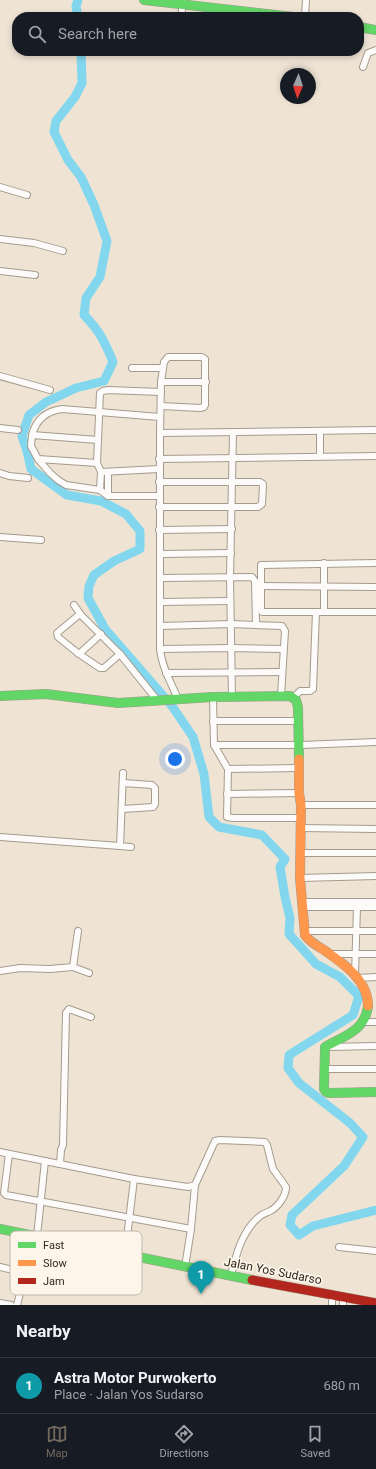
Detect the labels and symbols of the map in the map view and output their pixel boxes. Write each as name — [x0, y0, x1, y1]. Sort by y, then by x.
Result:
north arrow — [280, 68, 316, 104]
your location — [165, 749, 185, 769]
legend — [10, 1231, 142, 1295]
text: Fast — [43, 1239, 65, 1252]
street label: Jalan Yos Sudarso — [223, 1255, 323, 1287]
text: Slow — [43, 1257, 67, 1270]
pin: 1 — [188, 1261, 214, 1294]
text: Jam — [43, 1275, 65, 1288]

